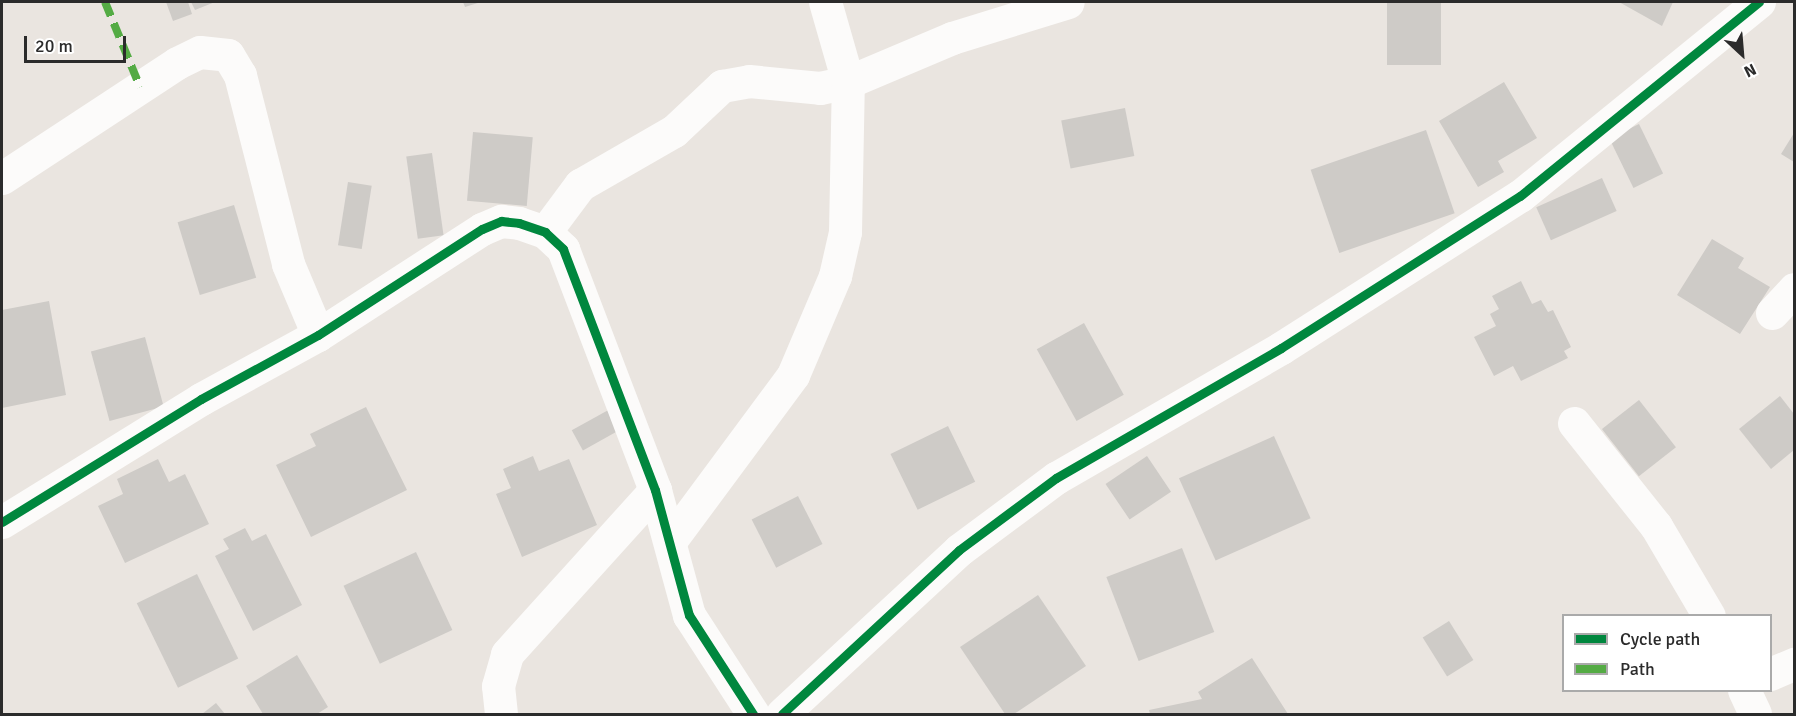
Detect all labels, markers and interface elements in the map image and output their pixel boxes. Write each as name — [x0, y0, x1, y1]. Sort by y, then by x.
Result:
scale bar — [27, 24, 129, 62]
north arrow — [1712, 24, 1772, 84]
text: 20 m — [35, 35, 73, 57]
text: N — [1741, 59, 1759, 82]
legend — [1562, 614, 1772, 692]
text: Cycle path — [1620, 628, 1700, 650]
text: Path — [1620, 658, 1655, 680]

